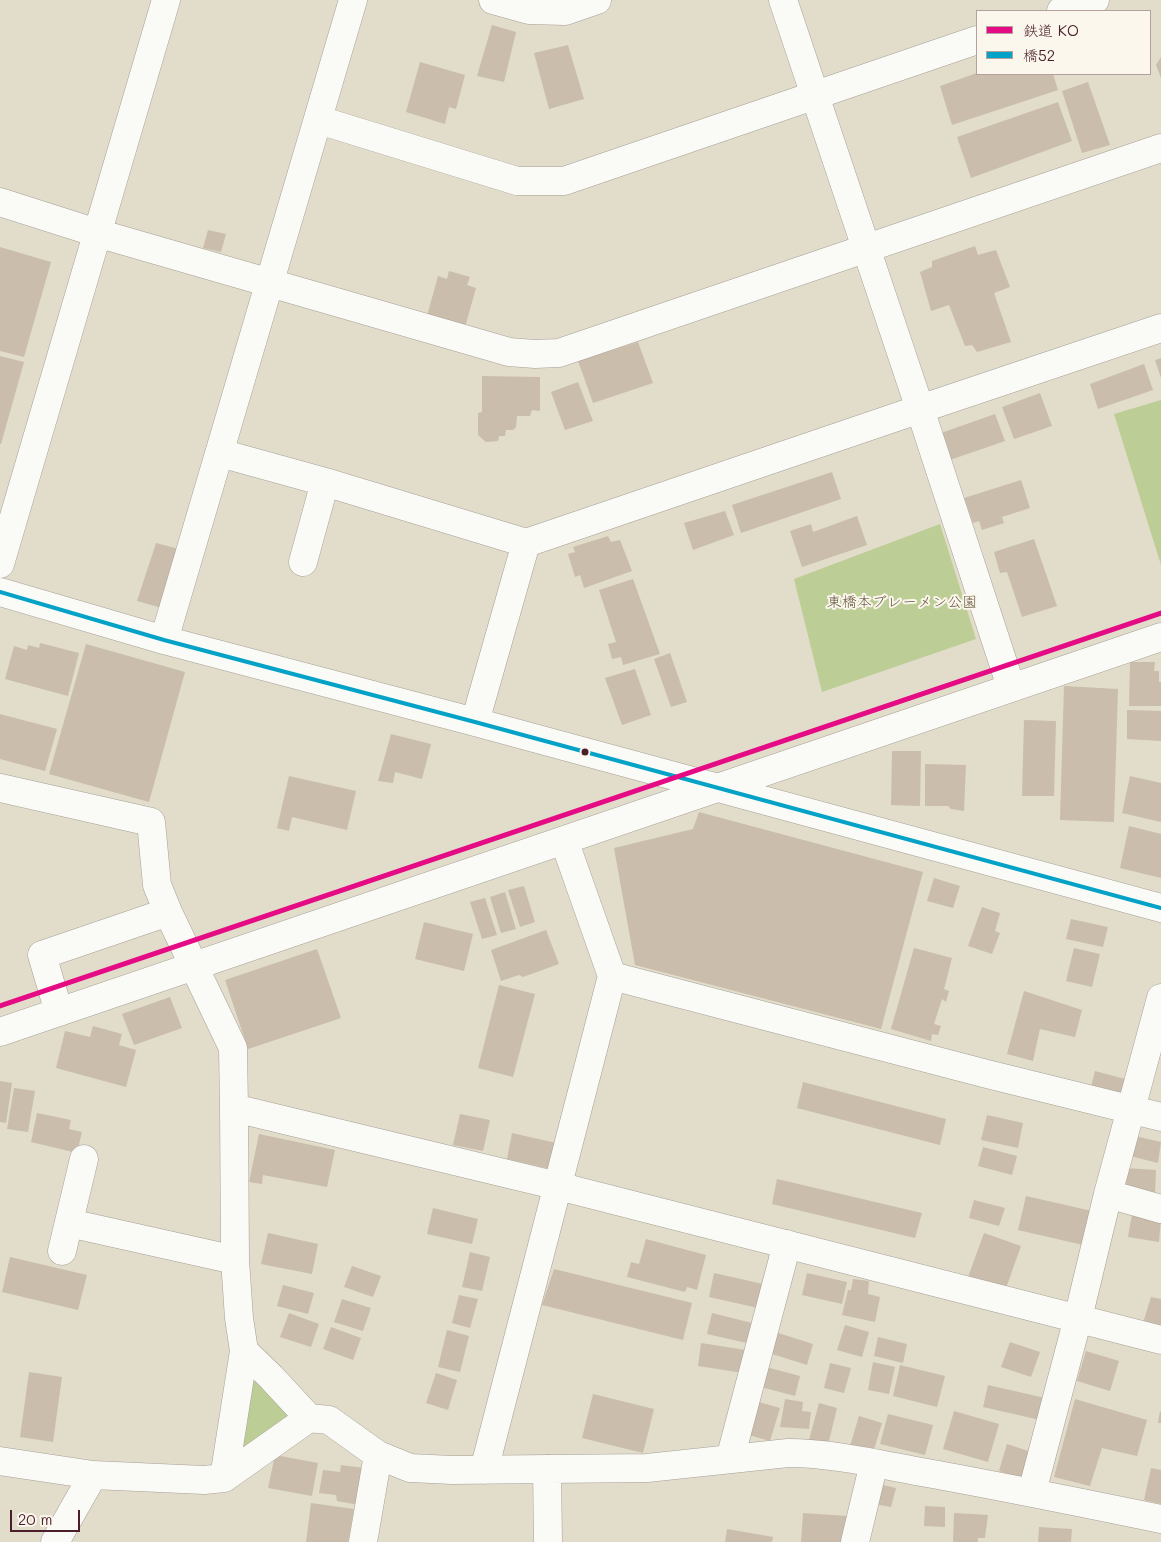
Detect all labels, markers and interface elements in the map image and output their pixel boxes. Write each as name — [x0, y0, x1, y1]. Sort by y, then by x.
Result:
legend — [976, 10, 1151, 75]
text: 鉄道 KO — [1023, 20, 1079, 40]
text: 橋52 — [1023, 45, 1055, 65]
park label: 東橋本ブレーメン公園 — [827, 593, 977, 611]
unlabelled marker — [580, 747, 590, 757]
scale bar — [12, 1500, 82, 1532]
text: 20 m — [18, 1509, 52, 1529]

